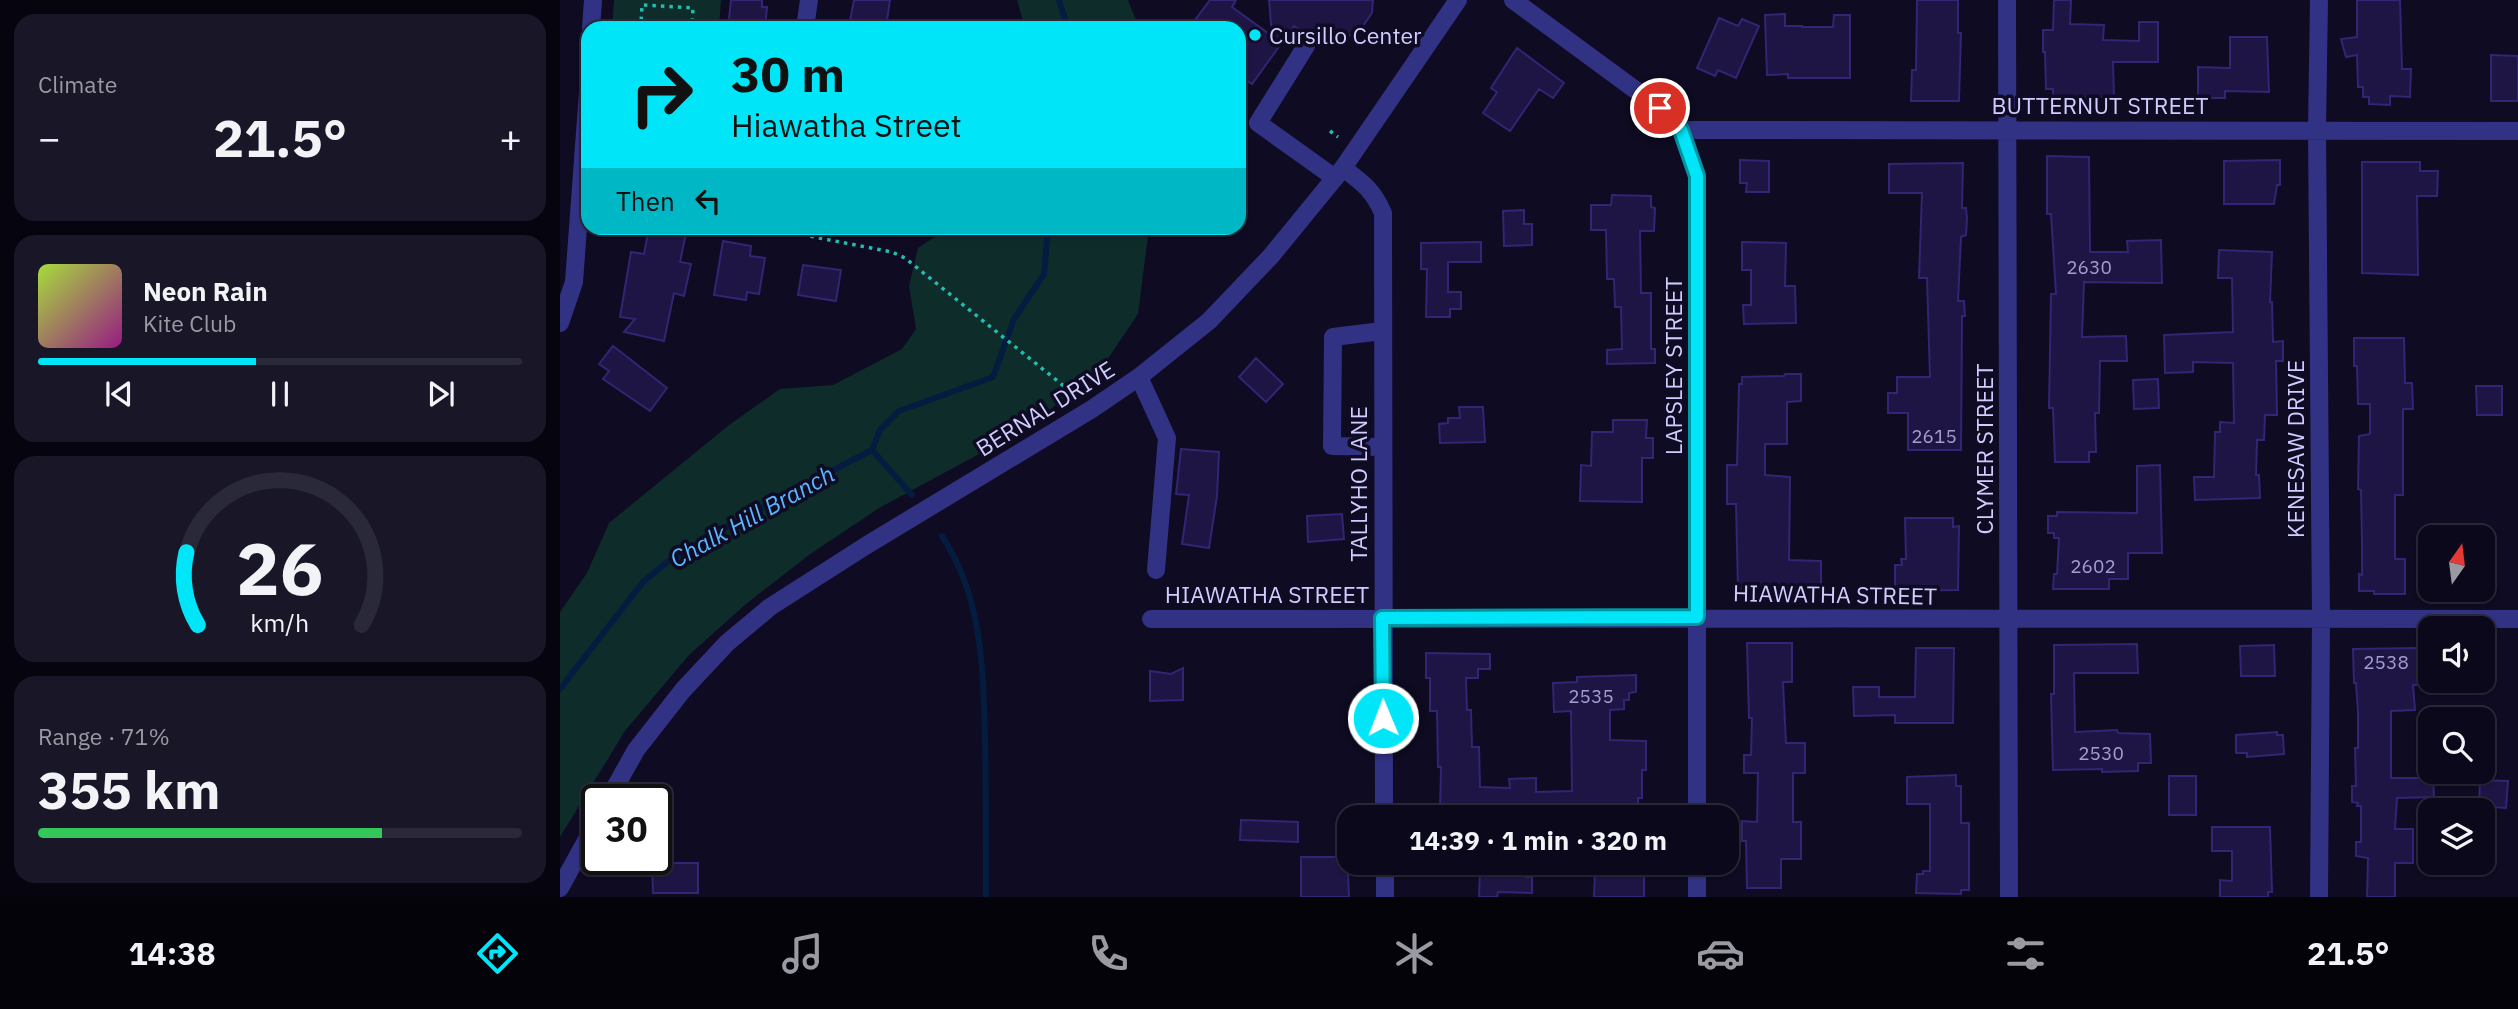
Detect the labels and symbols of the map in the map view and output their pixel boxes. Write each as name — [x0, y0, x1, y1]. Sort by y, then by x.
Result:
place label: Cursillo Center — [1269, 20, 1422, 50]
marker: Cursillo Center — [1247, 27, 1263, 43]
pin — [1630, 78, 1690, 138]
street label: BUTTERNUT STREET — [1992, 90, 2208, 120]
house number: 2630 — [2066, 255, 2112, 279]
street label: LAPSLEY STREET — [1658, 277, 1688, 455]
street label: BERNAL DRIVE — [970, 353, 1120, 463]
street label: KENESAW DRIVE — [2280, 360, 2310, 538]
street label: CLYMER STREET — [1969, 364, 1999, 534]
street label: TALLYHO LANE — [1343, 406, 1373, 562]
house number: 2615 — [1911, 424, 1957, 448]
water label: Chalk Hill Branch — [664, 457, 840, 575]
north arrow — [2418, 525, 2496, 602]
house number: 2602 — [2070, 554, 2116, 578]
street label: HIAWATHA STREET — [1733, 577, 1937, 611]
street label: HIAWATHA STREET — [1165, 579, 1369, 609]
house number: 2538 — [2363, 650, 2409, 674]
position arrow — [1346, 681, 1420, 755]
house number: 2535 — [1568, 684, 1614, 708]
house number: 2530 — [2078, 741, 2124, 765]
speed limit sign: 30 — [581, 784, 672, 875]

